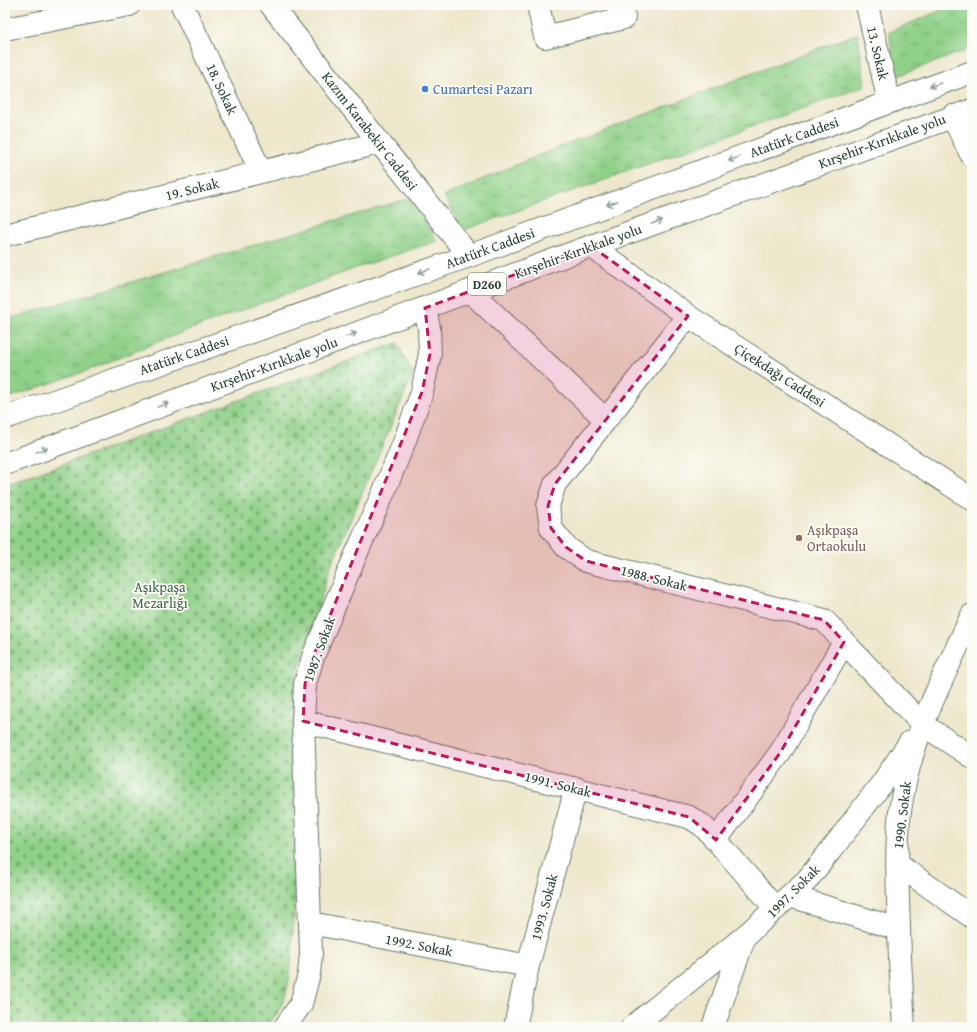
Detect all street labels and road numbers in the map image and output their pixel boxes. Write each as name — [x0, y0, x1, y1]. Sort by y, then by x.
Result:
street label: 13. Sokak — [862, 24, 894, 83]
street label: 18. Sokak — [201, 60, 243, 119]
street label: Kazım Karabekir Caddesi — [317, 67, 423, 195]
street label: Kırşehir-Kırıkkale yolu — [816, 109, 949, 173]
street label: Atatürk Caddesi — [747, 112, 842, 162]
street label: 19. Sokak — [163, 172, 222, 205]
street label: Kırşehir-Kırıkkale yolu — [512, 219, 645, 283]
street label: Atatürk Caddesi — [443, 223, 538, 273]
road number: D260 — [468, 273, 506, 295]
street label: Atatürk Caddesi — [136, 330, 232, 380]
street label: Kırşehir-Kırıkkale yolu — [208, 332, 341, 396]
street label: Çiçekdağı Caddesi — [731, 338, 829, 412]
street label: 1988. Sokak — [618, 560, 690, 596]
street label: 1987. Sokak — [298, 613, 340, 684]
street label: 1991. Sokak — [522, 766, 594, 802]
street label: 1990. Sokak — [888, 779, 916, 850]
street label: 1997. Sokak — [762, 859, 825, 922]
street label: 1993. Sokak — [526, 871, 563, 943]
street label: 1992. Sokak — [384, 929, 455, 961]

